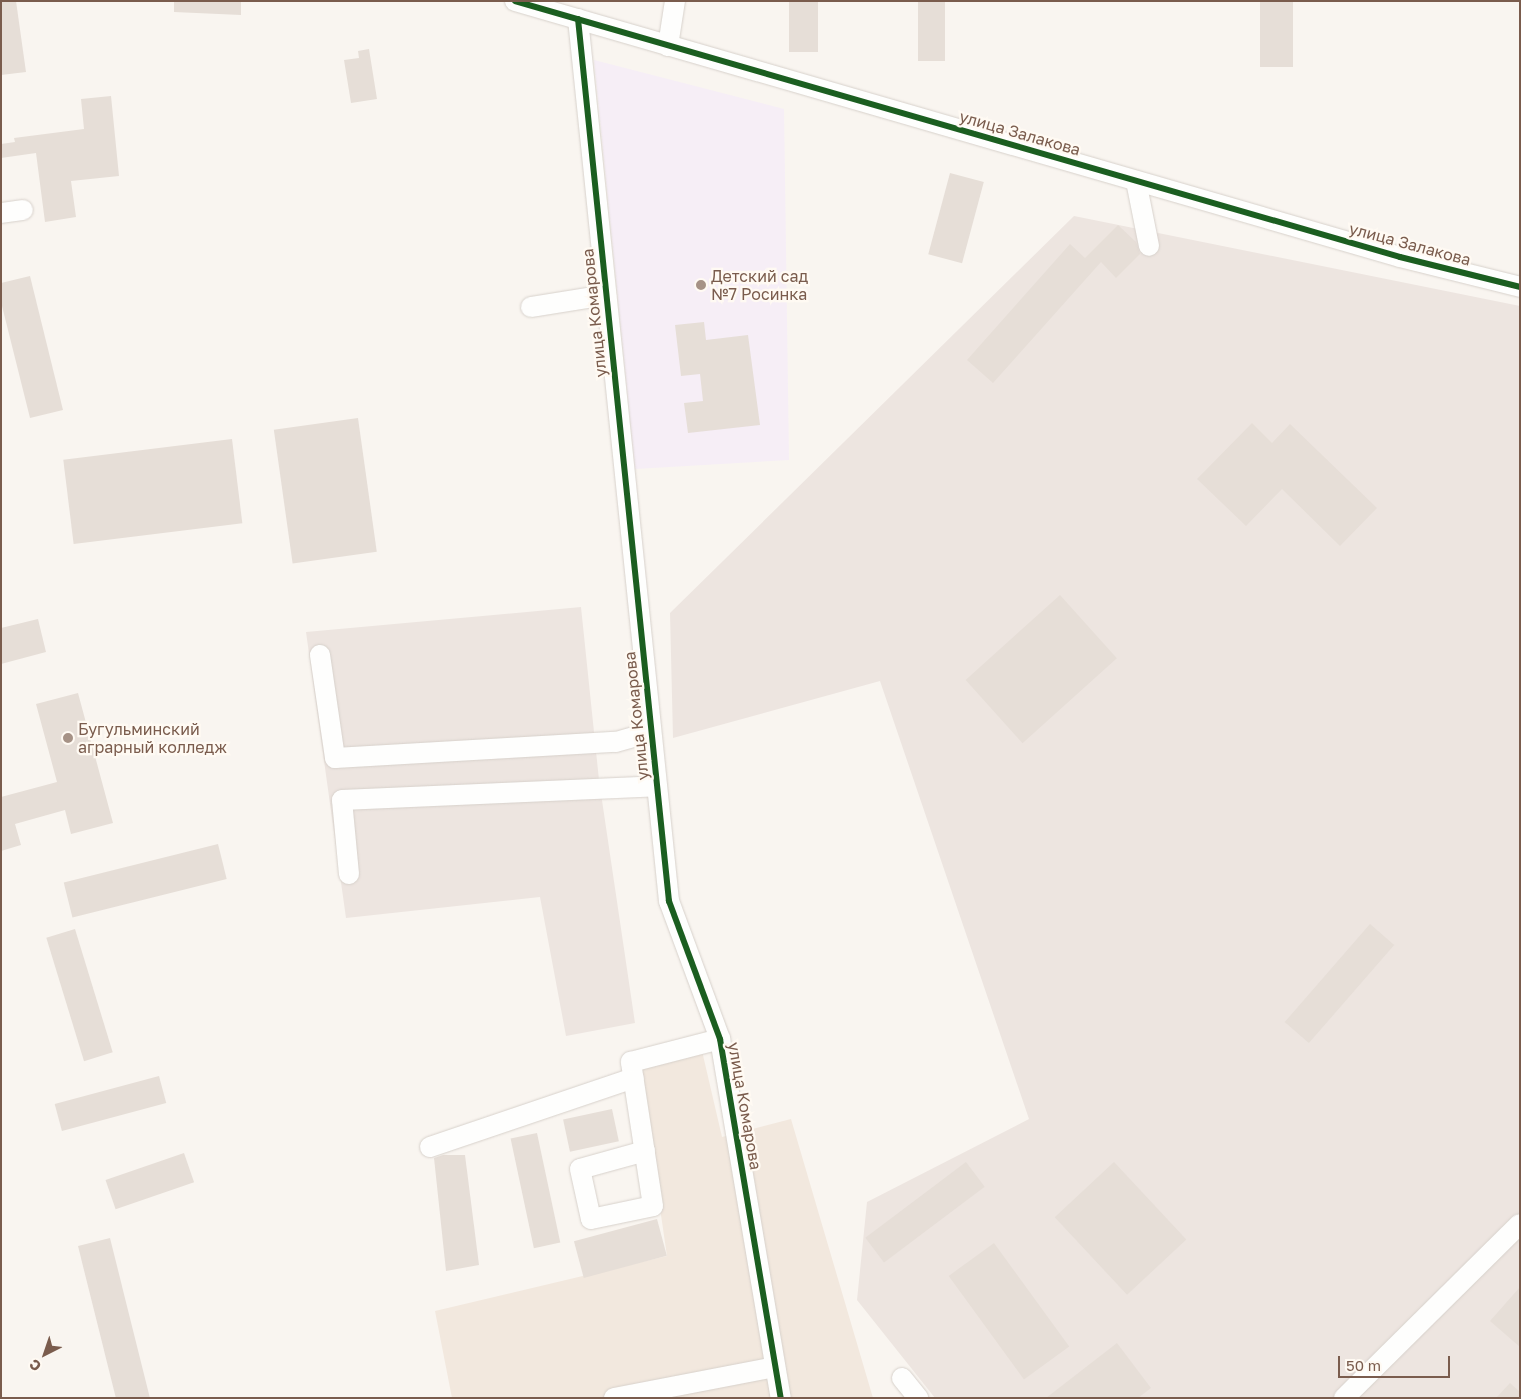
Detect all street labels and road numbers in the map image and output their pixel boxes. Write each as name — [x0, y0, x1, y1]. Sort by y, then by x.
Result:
street label: улица Залакова — [957, 107, 1083, 159]
street label: улица Залакова — [1347, 219, 1473, 269]
street label: улица Комарова — [578, 248, 610, 378]
street label: улица Комарова — [620, 651, 652, 781]
street label: улица Комарова — [724, 1041, 766, 1171]

